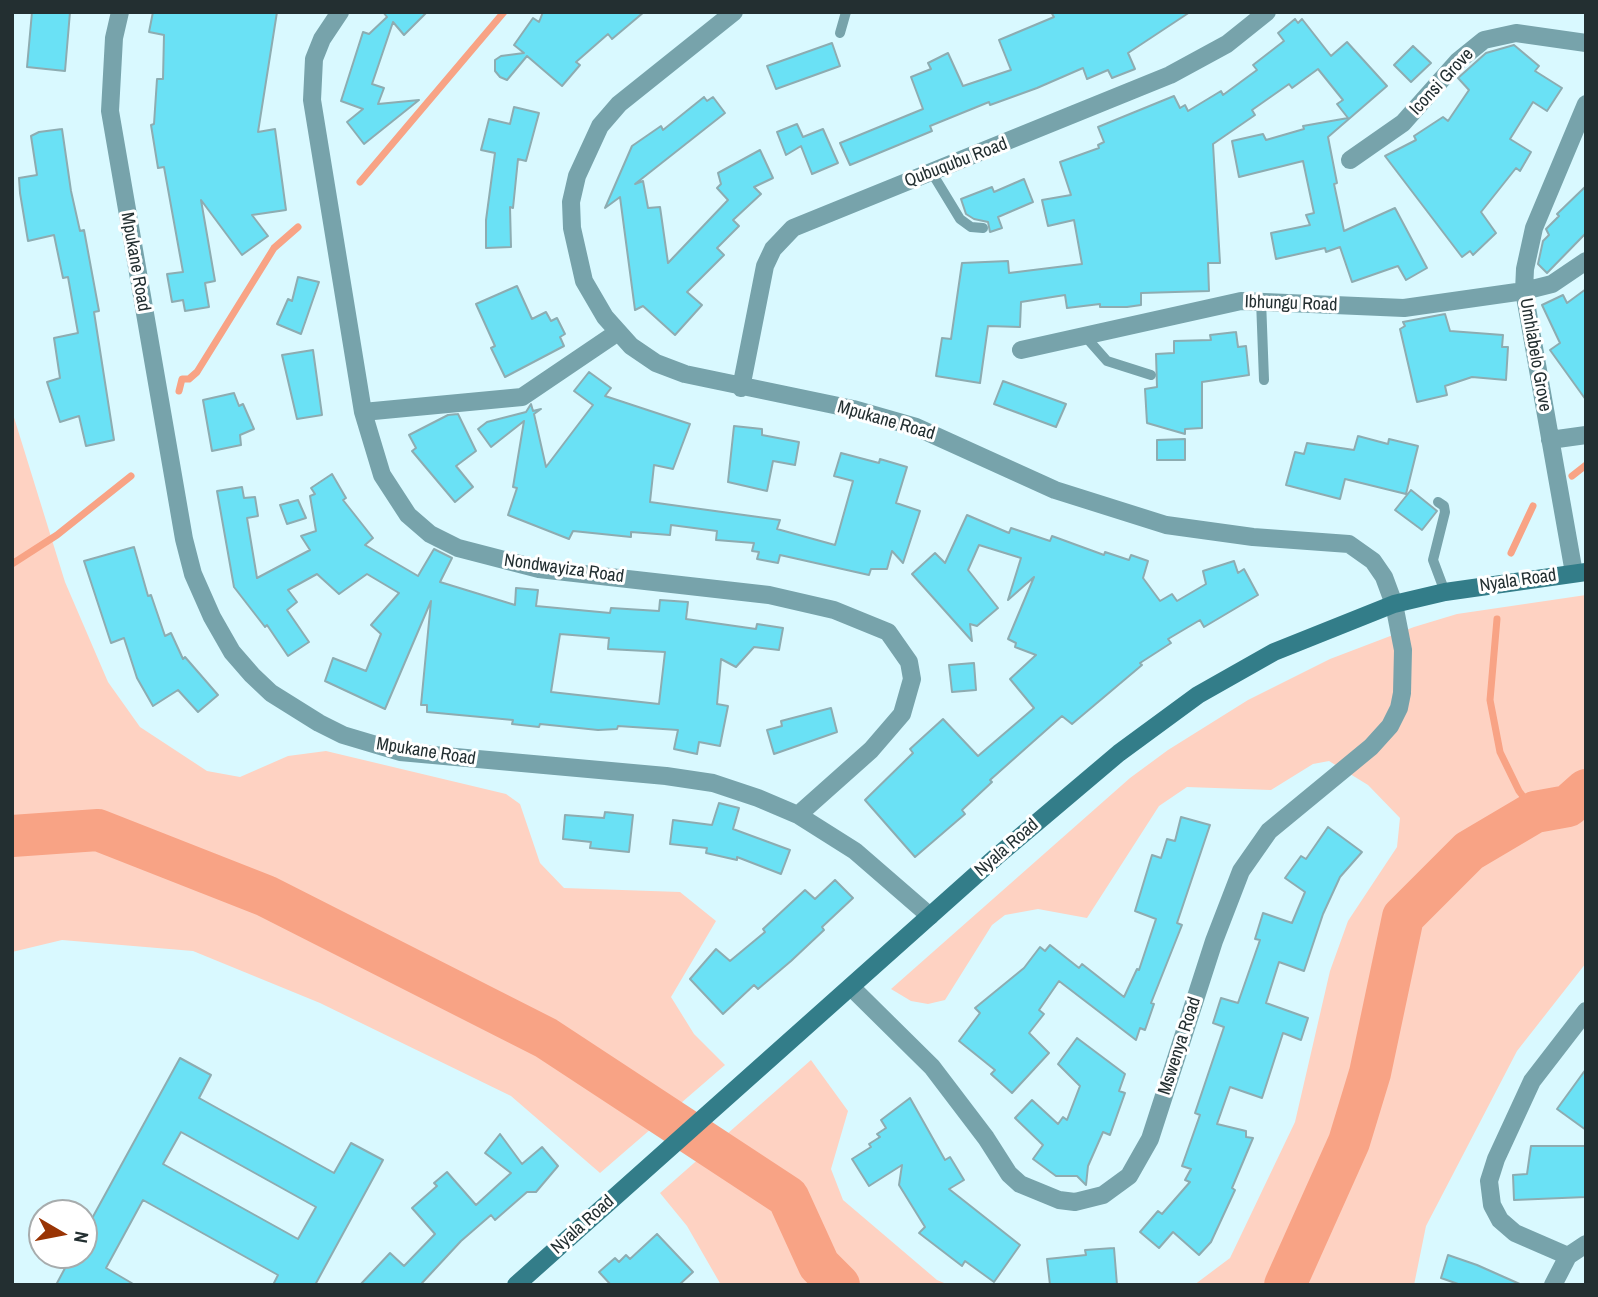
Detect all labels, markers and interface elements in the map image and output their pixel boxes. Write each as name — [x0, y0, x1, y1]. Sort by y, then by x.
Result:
street label: Iconsi Grove — [1406, 44, 1478, 120]
street label: Qubuqubu Road — [902, 134, 1010, 192]
street label: Mpukane Road — [116, 211, 154, 313]
street label: Ibhungu Road — [1244, 292, 1338, 316]
street label: Umhlabelo Grove — [1514, 297, 1556, 413]
street label: Mpukane Road — [835, 397, 937, 445]
street label: Nondwayiza Road — [503, 550, 625, 588]
street label: Nyala Road — [1478, 565, 1558, 597]
street label: Mpukane Road — [375, 734, 477, 770]
street label: Nyala Road — [971, 815, 1043, 881]
street label: Mswenya Road — [1154, 994, 1206, 1098]
street label: Nyala Road — [547, 1191, 619, 1259]
north arrow — [28, 1199, 98, 1269]
text: N — [68, 1230, 95, 1245]

